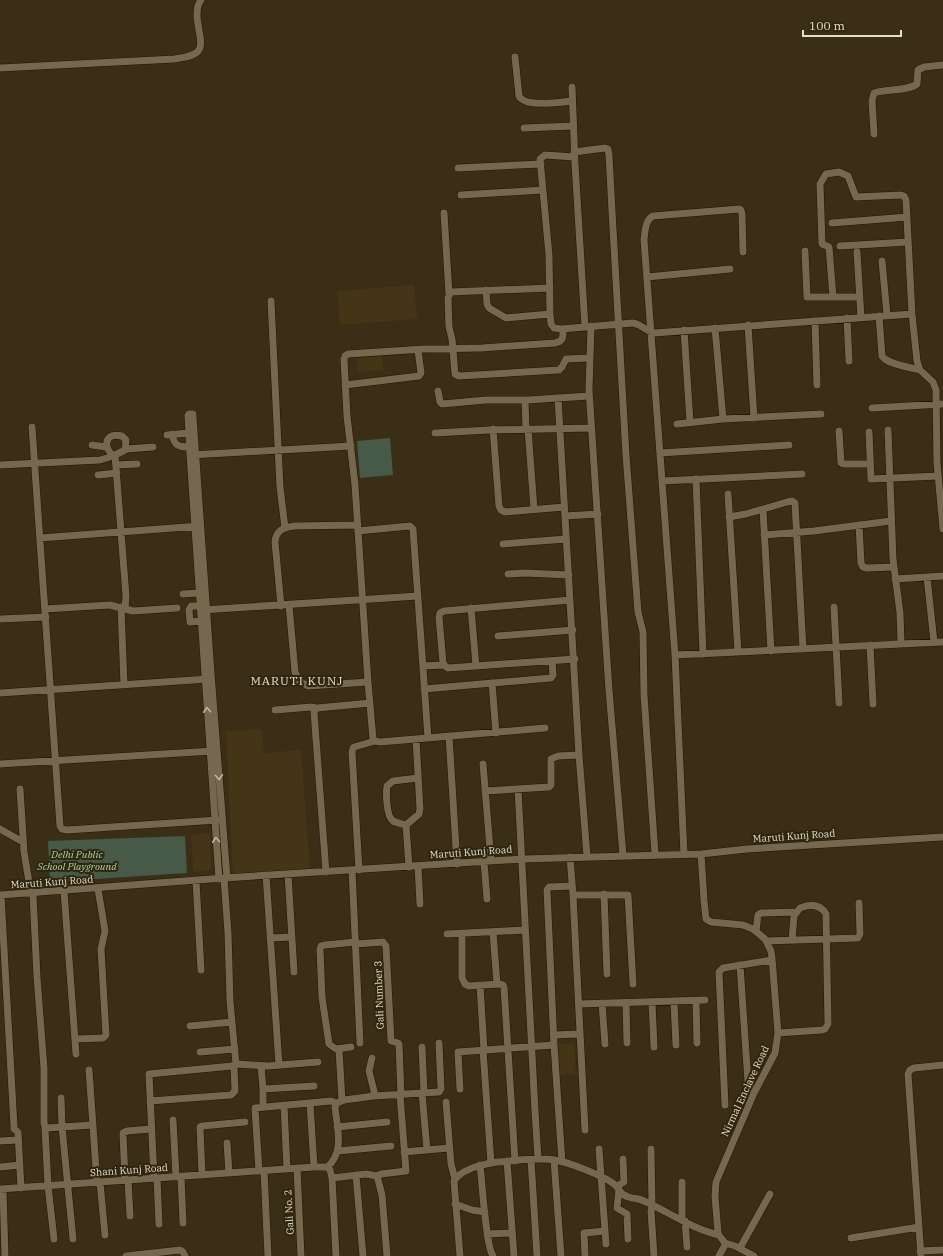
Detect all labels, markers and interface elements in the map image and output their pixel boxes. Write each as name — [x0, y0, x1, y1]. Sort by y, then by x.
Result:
scale bar — [803, 12, 901, 38]
text: 100 m — [809, 18, 845, 33]
district label: MARUTI KUNJ — [250, 673, 344, 688]
one-way arrow — [203, 707, 212, 713]
one-way arrow — [214, 774, 223, 780]
street label: Maruti Kunj Road — [752, 827, 836, 845]
one-way arrow — [212, 837, 221, 843]
street label: Maruti Kunj Road — [429, 843, 513, 861]
park label: Delhi Public School Playground — [36, 848, 117, 873]
street label: Maruti Kunj Road — [10, 873, 94, 891]
street label: Gali Number 3 — [371, 960, 387, 1030]
street label: Nirmal Enclave Road — [718, 1044, 772, 1138]
street label: Shani Kunj Road — [90, 1161, 168, 1179]
street label: Gali No. 2 — [281, 1189, 297, 1235]

